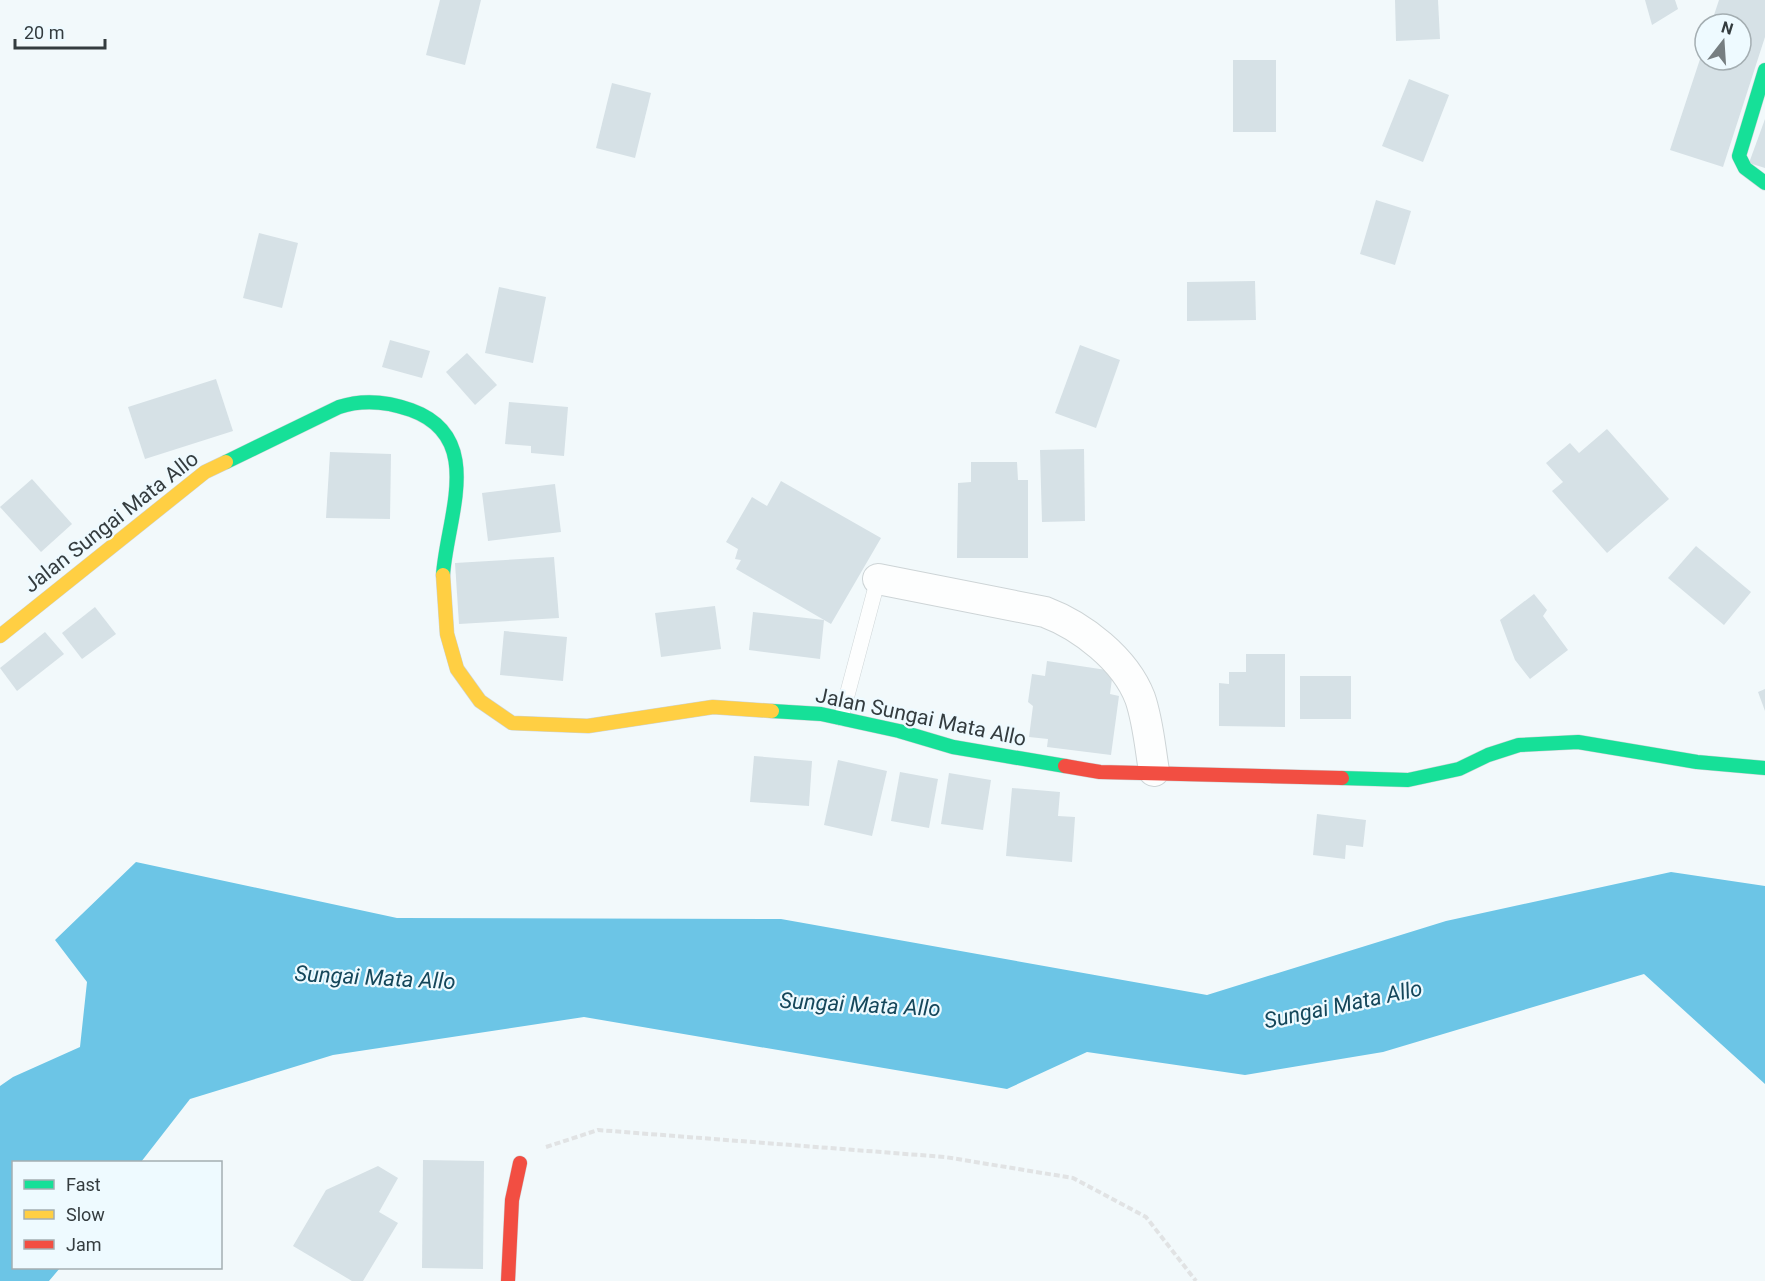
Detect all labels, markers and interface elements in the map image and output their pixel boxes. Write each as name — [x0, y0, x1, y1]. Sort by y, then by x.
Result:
scale bar — [15, 12, 105, 50]
north arrow — [1693, 12, 1753, 72]
text: N — [1719, 17, 1735, 39]
text: 20 m — [24, 22, 64, 43]
street label: Jalan Sungai Mata Allo — [19, 446, 203, 598]
street label: Jalan Sungai Mata Allo — [814, 683, 1029, 751]
water label: Sungai Mata Allo — [294, 961, 456, 994]
water label: Sungai Mata Allo — [1262, 976, 1425, 1033]
water label: Sungai Mata Allo — [779, 988, 941, 1021]
legend — [12, 1161, 222, 1269]
text: Fast — [66, 1174, 101, 1195]
text: Slow — [66, 1204, 105, 1225]
text: Jam — [66, 1234, 102, 1255]

